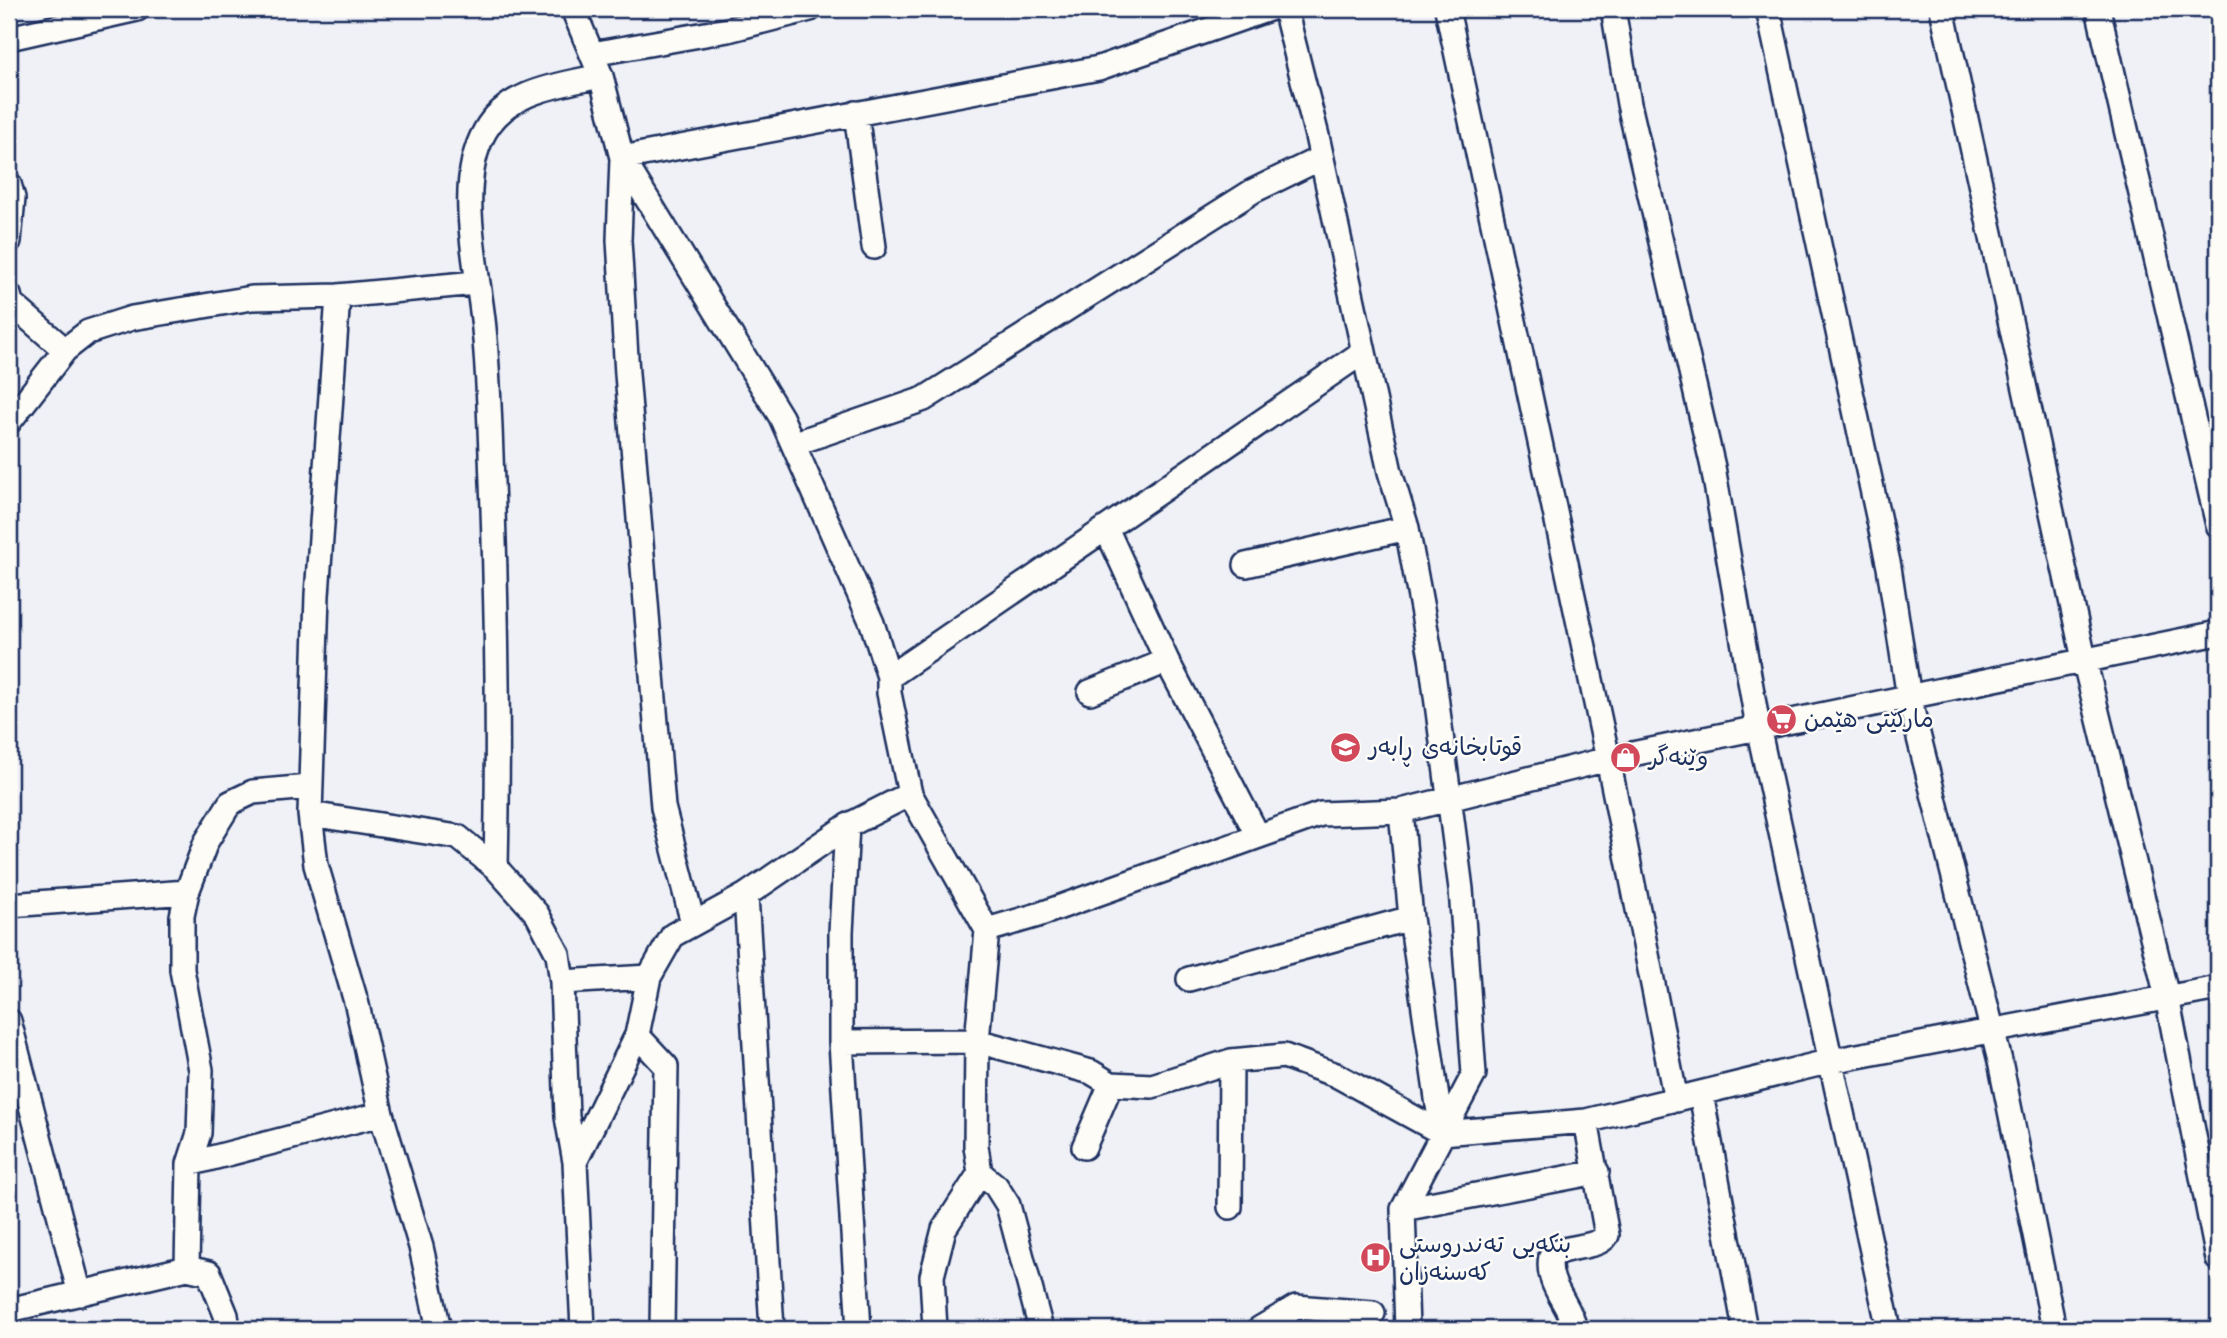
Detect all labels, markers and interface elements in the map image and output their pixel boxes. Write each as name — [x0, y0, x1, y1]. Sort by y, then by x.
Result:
supermarket icon: مارکێتی هێمن — [1764, 702, 1798, 736]
place label: مارکێتی هێمن — [1804, 703, 1934, 735]
school or university icon: قوتابخانەی ڕابەر — [1329, 730, 1363, 764]
place label: قوتابخانەی ڕابەر — [1367, 731, 1522, 767]
shop icon: وێنەگر — [1609, 740, 1643, 774]
place label: وێنەگر — [1647, 741, 1708, 773]
place label: بنکەیی تەندروستی کەسنەزان — [1399, 1228, 1571, 1288]
hospital icon: بنکەیی تەندروستی کەسنەزان — [1359, 1241, 1393, 1275]

